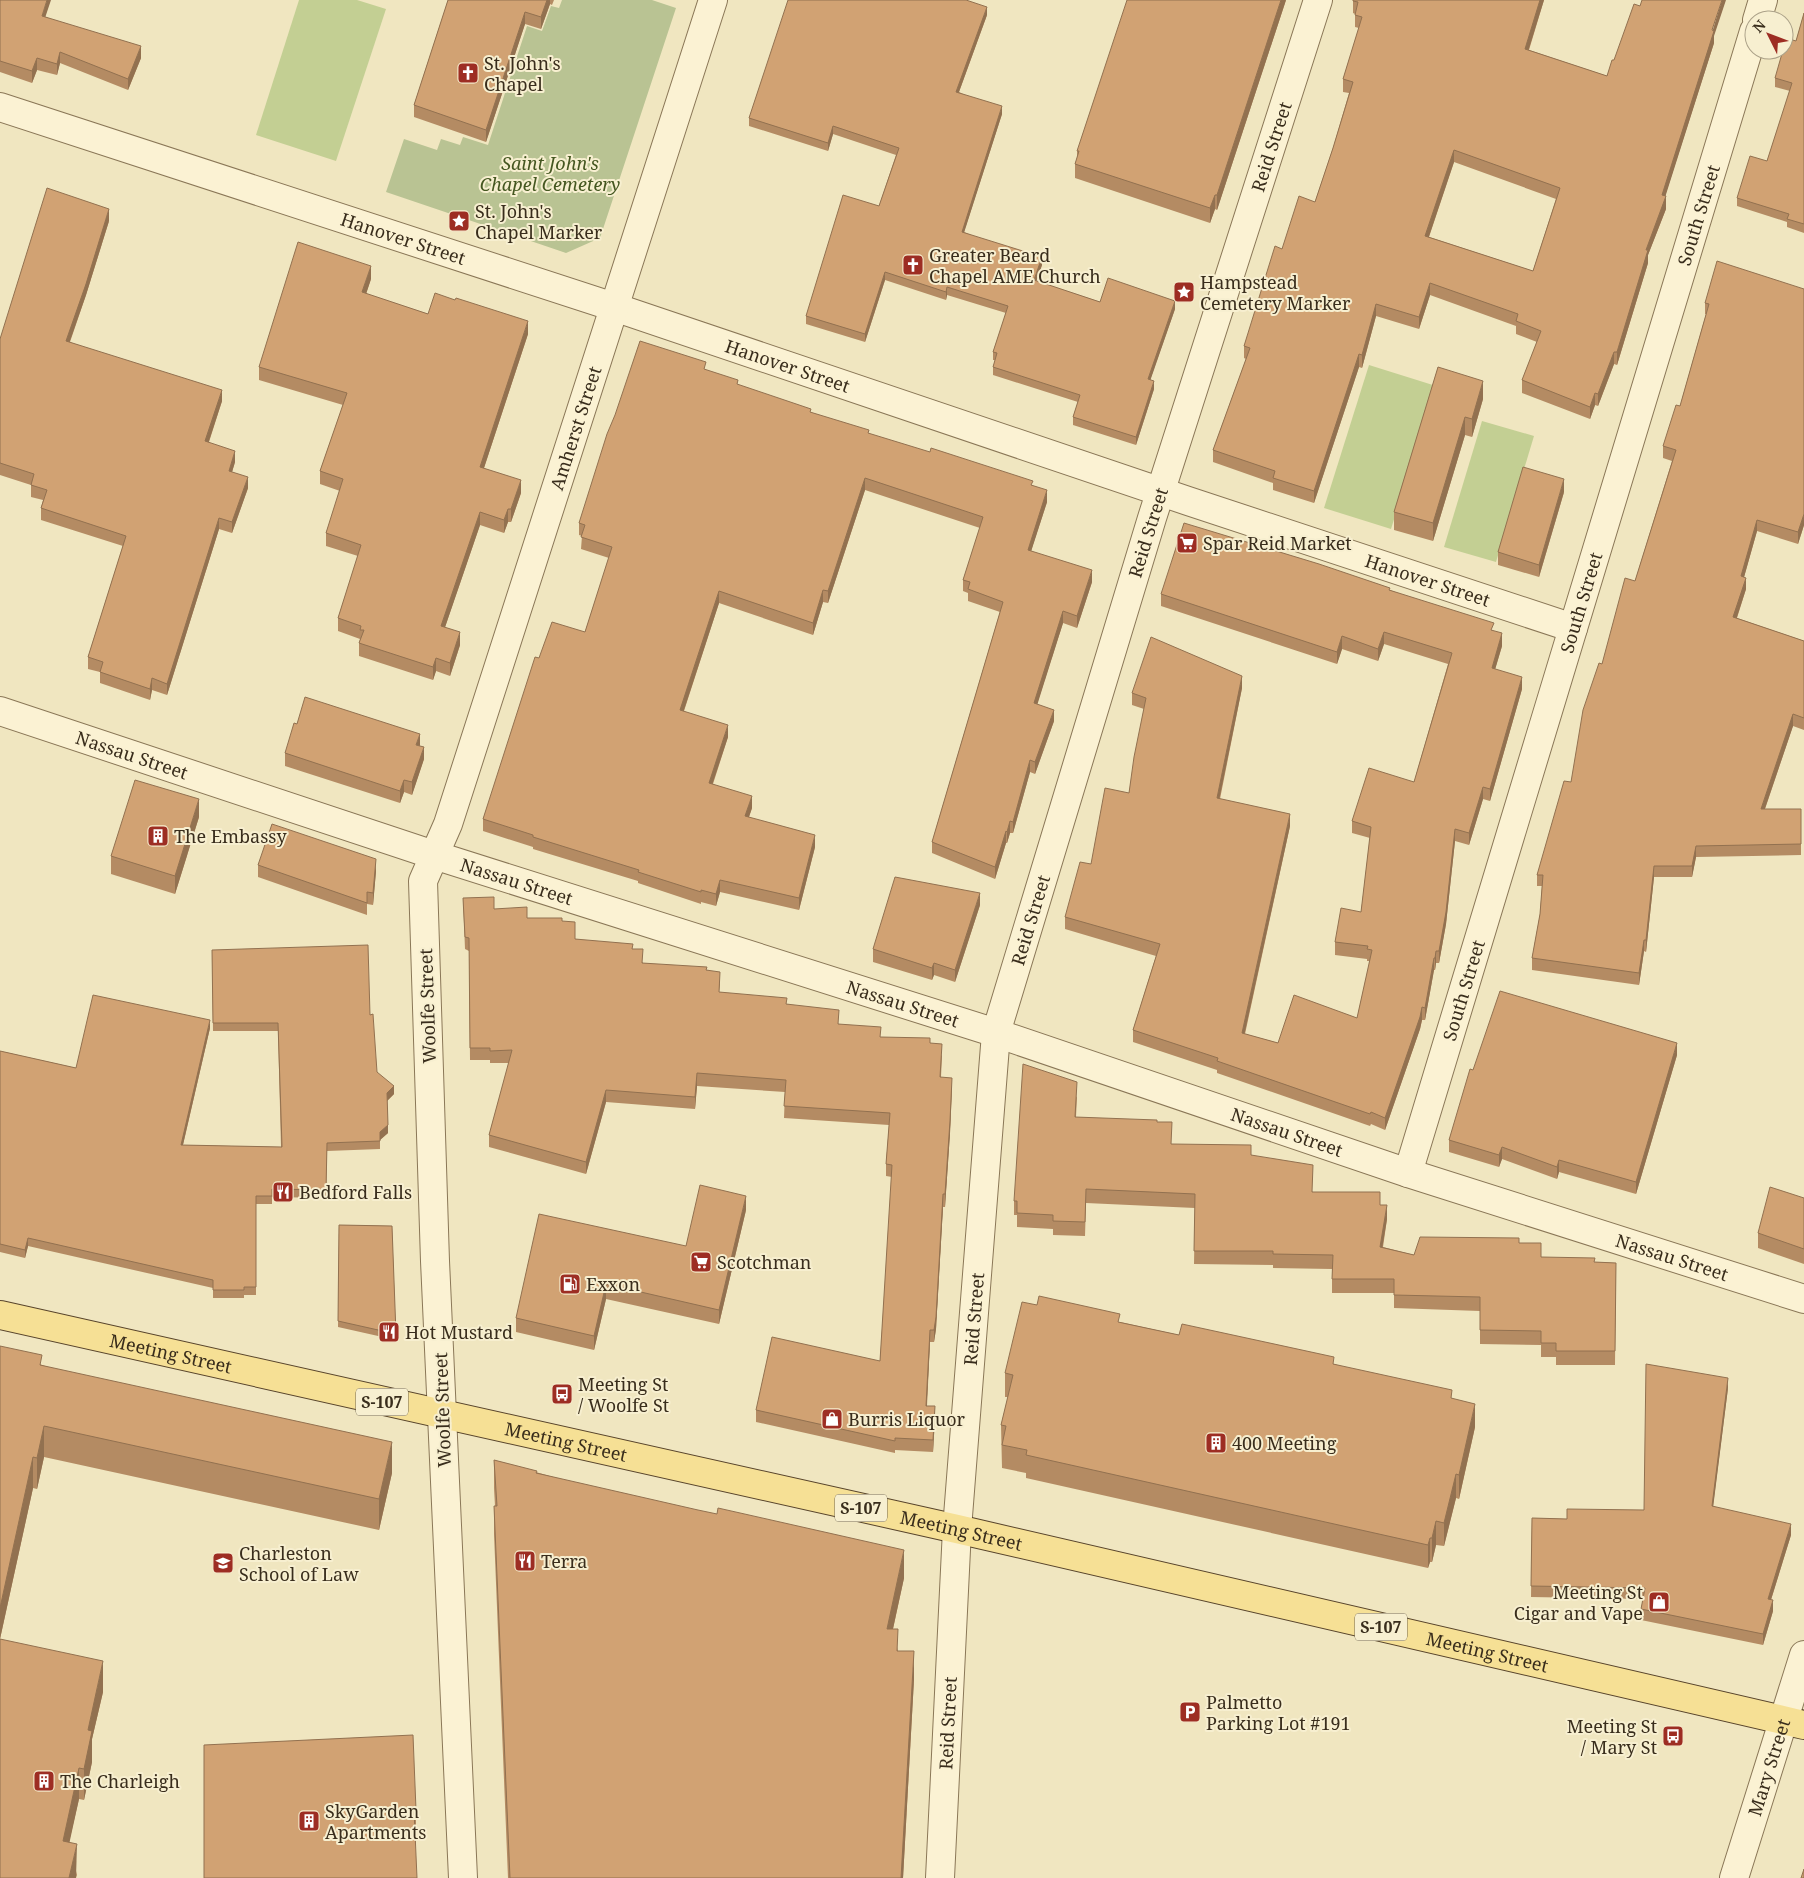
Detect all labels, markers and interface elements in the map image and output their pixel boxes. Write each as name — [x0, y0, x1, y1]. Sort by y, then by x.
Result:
north arrow — [1744, 10, 1794, 60]
text: N — [1748, 16, 1770, 36]
place label: St. John's Chapel — [484, 51, 561, 96]
church icon: St. John's Chapel — [456, 61, 480, 85]
street label: Reid Street — [1245, 99, 1297, 195]
park label: Saint John's Chapel Cemetery — [480, 151, 620, 196]
street label: South Street — [1672, 162, 1725, 268]
place label: St. John's Chapel Marker — [475, 199, 603, 244]
street label: Hanover Street — [338, 207, 469, 270]
place icon: St. John's Chapel Marker — [447, 209, 471, 233]
place label: Greater Beard Chapel AME Church — [929, 243, 1101, 288]
church icon: Greater Beard Chapel AME Church — [901, 253, 925, 277]
place label: Hampstead Cemetery Marker — [1200, 270, 1351, 315]
place icon: Hampstead Cemetery Marker — [1172, 280, 1196, 304]
street label: Hanover Street — [722, 334, 853, 398]
street label: Amherst Street — [544, 363, 606, 493]
street label: Reid Street — [1123, 484, 1173, 580]
supermarket icon: Spar Reid Market — [1175, 531, 1199, 555]
place label: Spar Reid Market — [1203, 531, 1352, 555]
street label: Hanover Street — [1362, 548, 1493, 612]
street label: South Street — [1554, 549, 1607, 656]
street label: Nassau Street — [73, 725, 191, 785]
building icon: The Embassy — [146, 824, 170, 848]
place label: The Embassy — [174, 824, 287, 848]
street label: Nassau Street — [457, 852, 576, 910]
street label: Reid Street — [1005, 872, 1055, 968]
street label: South Street — [1437, 937, 1490, 1044]
street label: Woolfe Street — [413, 948, 441, 1064]
street label: Nassau Street — [844, 974, 962, 1033]
street label: Nassau Street — [1228, 1102, 1346, 1162]
restaurant icon: Bedford Falls — [271, 1180, 295, 1204]
place label: Bedford Falls — [299, 1180, 412, 1204]
street label: Nassau Street — [1613, 1228, 1731, 1286]
supermarket icon: Scotchman — [689, 1250, 713, 1274]
place label: Scotchman — [717, 1250, 812, 1274]
fuel station icon: Exxon — [558, 1272, 582, 1296]
place label: Exxon — [586, 1272, 640, 1296]
street label: Reid Street — [958, 1272, 989, 1366]
restaurant icon: Hot Mustard — [377, 1320, 401, 1344]
place label: Hot Mustard — [405, 1320, 513, 1344]
street label: Meeting Street — [107, 1328, 234, 1378]
street label: Woolfe Street — [428, 1352, 456, 1468]
place label: Meeting St / Woolfe St — [578, 1372, 669, 1417]
bus stop icon: Meeting St / Woolfe St — [550, 1382, 574, 1406]
road number: S-107 — [356, 1388, 408, 1415]
shop icon: Burris Liquor — [820, 1407, 844, 1431]
place label: Burris Liquor — [848, 1407, 966, 1431]
street label: Meeting Street — [503, 1416, 629, 1467]
building icon: 400 Meeting — [1204, 1431, 1228, 1455]
place label: 400 Meeting — [1232, 1431, 1337, 1455]
road number: S-107 — [835, 1495, 887, 1522]
street label: Meeting Street — [898, 1505, 1025, 1556]
place label: Charleston School of Law — [239, 1541, 359, 1586]
restaurant icon: Terra — [513, 1549, 537, 1573]
place label: Terra — [541, 1549, 588, 1573]
school or university icon: Charleston School of Law — [211, 1551, 235, 1575]
place label: Meeting St Cigar and Vape — [1514, 1580, 1643, 1625]
shop icon: Meeting St Cigar and Vape — [1647, 1590, 1671, 1614]
road number: S-107 — [1355, 1614, 1407, 1640]
street label: Meeting Street — [1424, 1626, 1551, 1677]
street label: Reid Street — [933, 1676, 962, 1770]
place label: Palmetto Parking Lot #191 — [1206, 1690, 1351, 1735]
parking icon: Palmetto Parking Lot #191 — [1178, 1700, 1202, 1724]
place label: Meeting St / Mary St — [1567, 1714, 1657, 1759]
street label: Mary Street — [1742, 1716, 1795, 1819]
bus stop icon: Meeting St / Mary St — [1661, 1724, 1685, 1748]
building icon: The Charleigh — [32, 1769, 56, 1793]
place label: The Charleigh — [60, 1769, 180, 1793]
place label: SkyGarden Apartments — [325, 1799, 426, 1844]
building icon: SkyGarden Apartments — [297, 1809, 321, 1833]

